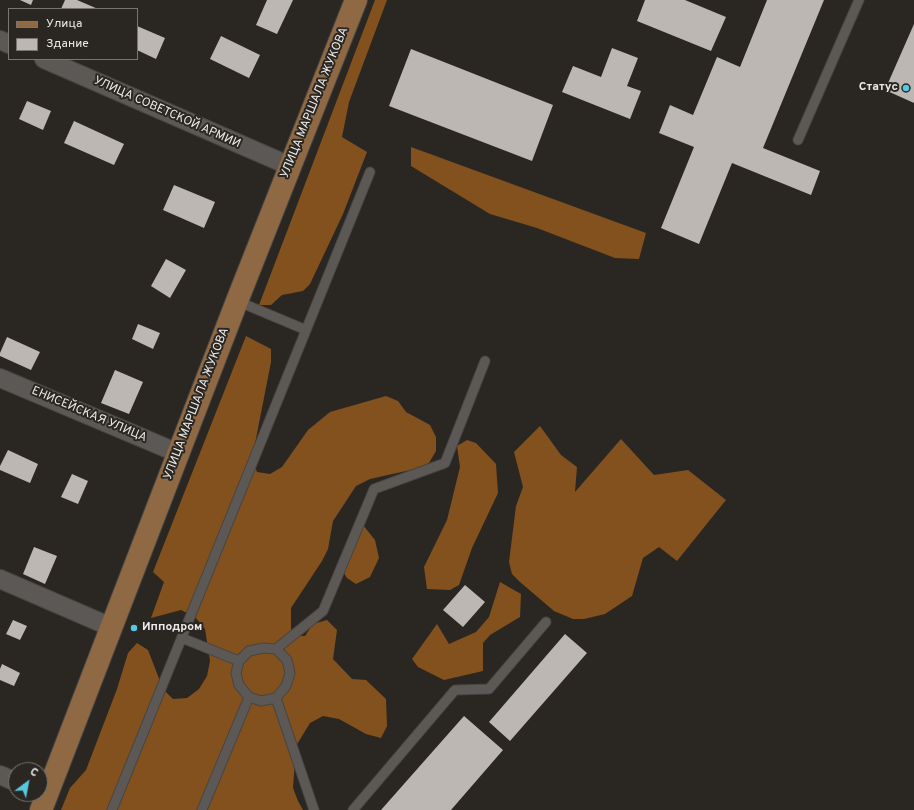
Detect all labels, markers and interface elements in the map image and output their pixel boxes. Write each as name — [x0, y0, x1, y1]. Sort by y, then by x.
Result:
legend — [8, 8, 138, 60]
text: Улица — [46, 16, 82, 32]
street label: УЛИЦА МАРШАЛА ЖУКОВА — [278, 25, 352, 181]
text: Здание — [46, 36, 89, 52]
street label: УЛИЦА СОВЕТСКОЙ АРМИИ — [91, 74, 243, 152]
place label: Статус — [859, 81, 898, 95]
marker: Статус — [901, 83, 911, 93]
street label: УЛИЦА МАРШАЛА ЖУКОВА — [161, 326, 233, 482]
street label: ЕНИСЕЙСКАЯ УЛИЦА — [29, 384, 149, 446]
place label: Ипподром — [142, 621, 202, 635]
marker: Ипподром — [129, 623, 139, 633]
north arrow — [8, 762, 48, 802]
text: С — [27, 765, 41, 780]

